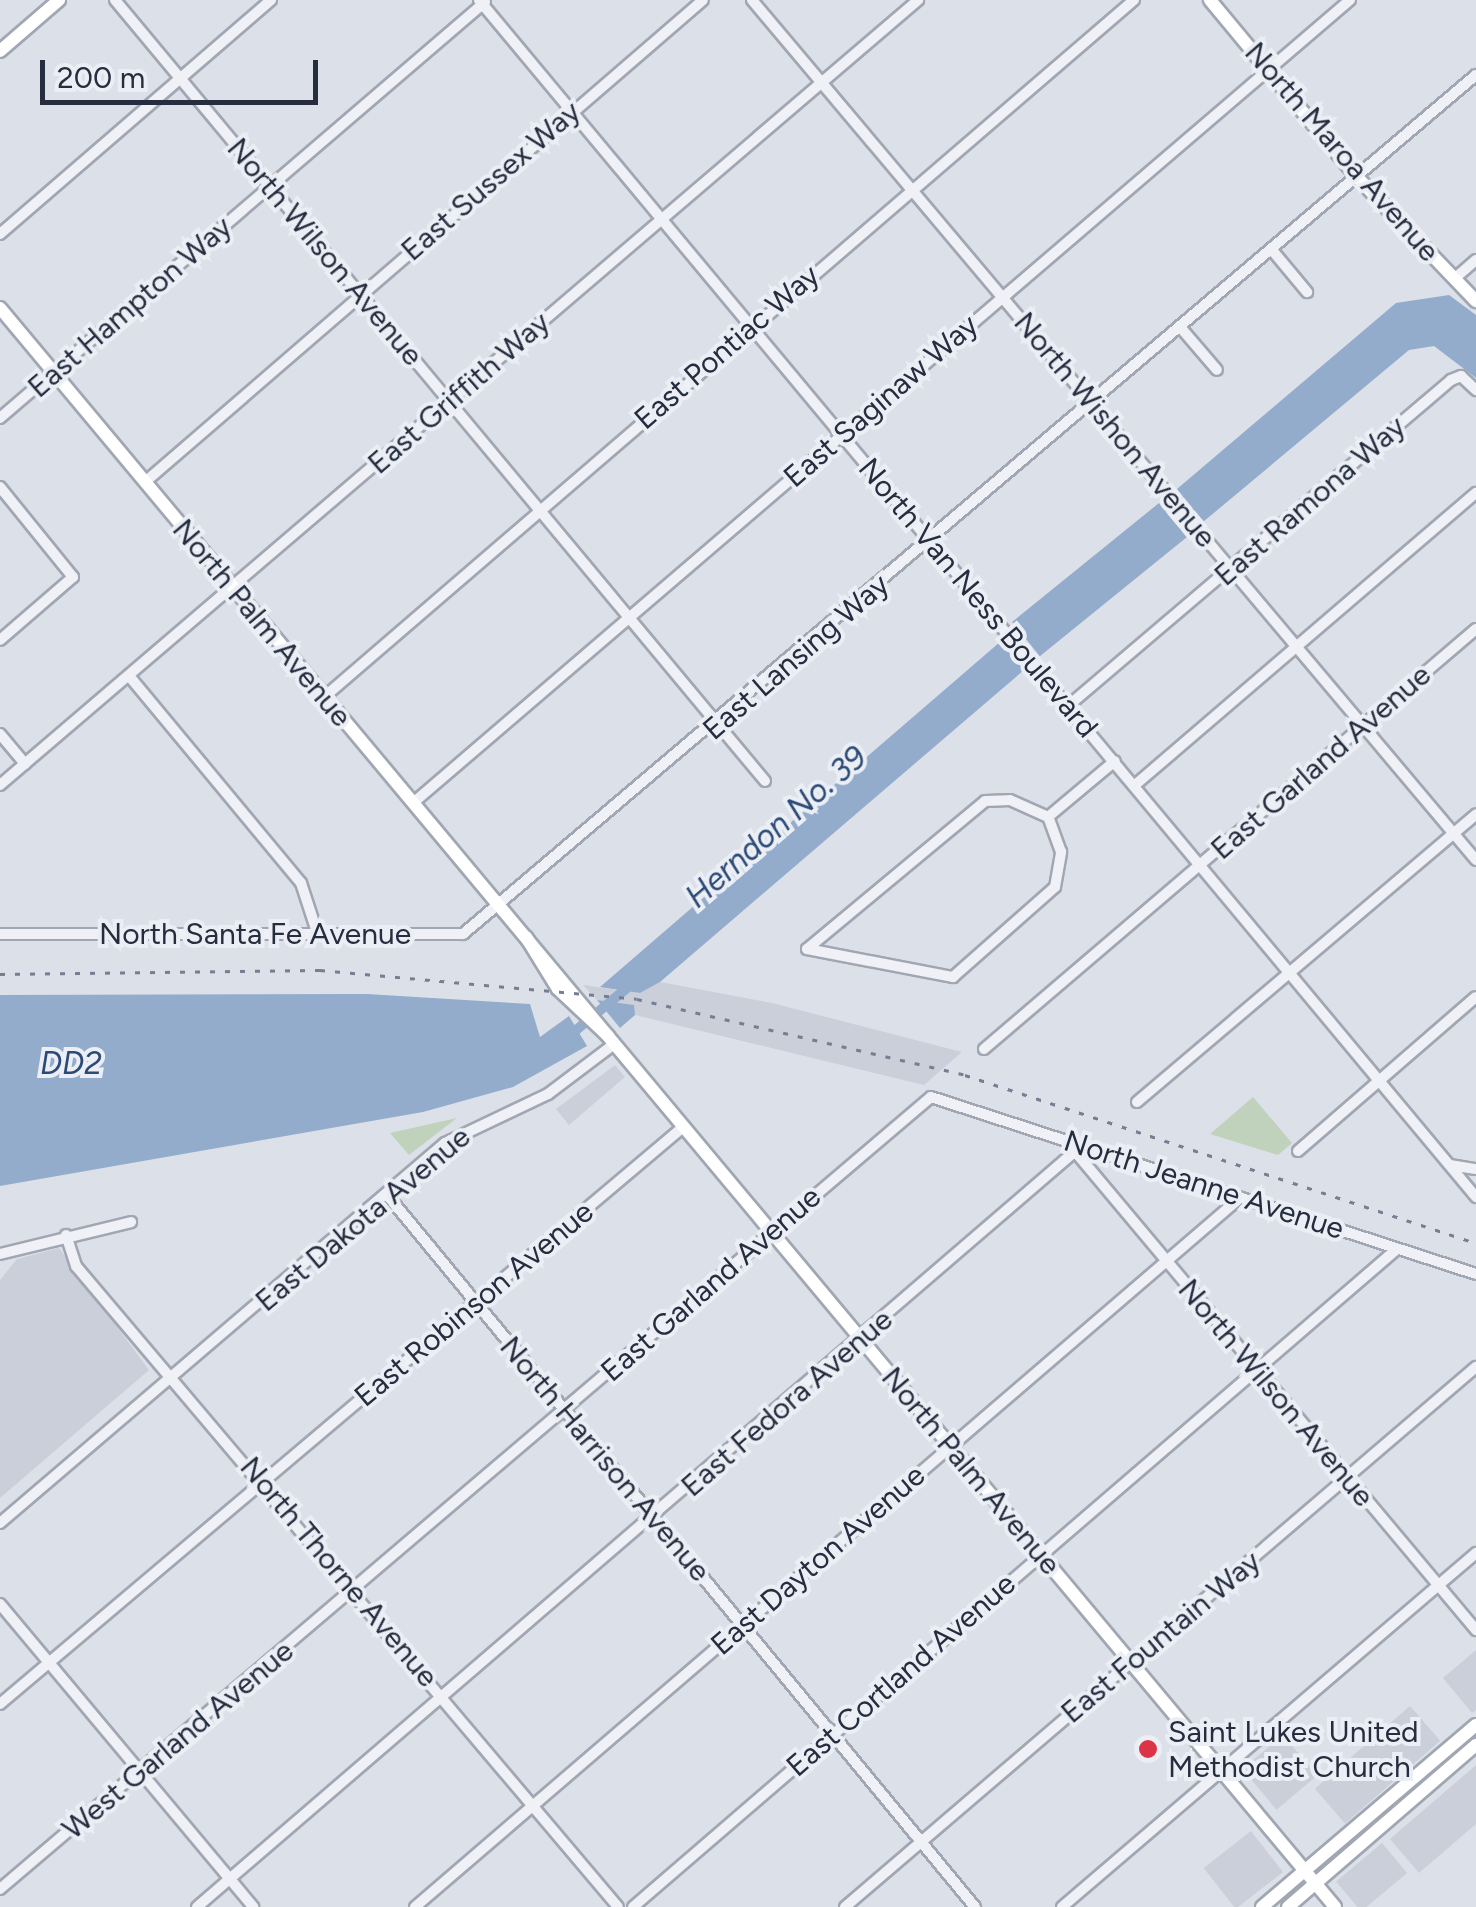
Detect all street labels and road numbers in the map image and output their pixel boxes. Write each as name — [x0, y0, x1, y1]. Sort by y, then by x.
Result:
street label: North Maroa Avenue — [1237, 35, 1447, 269]
street label: East Sussex Way — [394, 94, 588, 268]
street label: North Wilson Avenue — [219, 131, 431, 373]
street label: East Hampton Way — [21, 209, 239, 405]
street label: East Pontiac Way — [627, 257, 827, 437]
street label: East Griffith Way — [361, 304, 557, 482]
street label: North Wishon Avenue — [1006, 305, 1224, 555]
street label: East Saginaw Way — [777, 307, 985, 495]
street label: East Ramona Way — [1207, 408, 1413, 594]
street label: North Van Ness Boulevard — [851, 451, 1105, 745]
street label: North Palm Avenue — [165, 512, 359, 734]
street label: East Lansing Way — [696, 566, 896, 748]
street label: East Garland Avenue — [1204, 657, 1438, 867]
street label: North Santa Fe Avenue — [99, 916, 411, 952]
street label: East Dakota Avenue — [248, 1119, 478, 1319]
street label: North Jeanne Avenue — [1060, 1123, 1348, 1247]
street label: East Garland Avenue — [594, 1179, 828, 1389]
street label: East Robinson Avenue — [347, 1194, 601, 1414]
street label: North Wilson Avenue — [1170, 1272, 1382, 1514]
street label: East Fedora Avenue — [674, 1302, 900, 1504]
street label: North Harrison Avenue — [492, 1329, 718, 1589]
street label: North Palm Avenue — [874, 1360, 1068, 1582]
street label: North Thorne Avenue — [232, 1450, 446, 1694]
street label: East Dayton Avenue — [704, 1457, 932, 1663]
street label: East Fountain Way — [1054, 1543, 1268, 1731]
street label: East Cortland Avenue — [779, 1566, 1023, 1784]
street label: West Garland Avenue — [55, 1633, 301, 1847]

